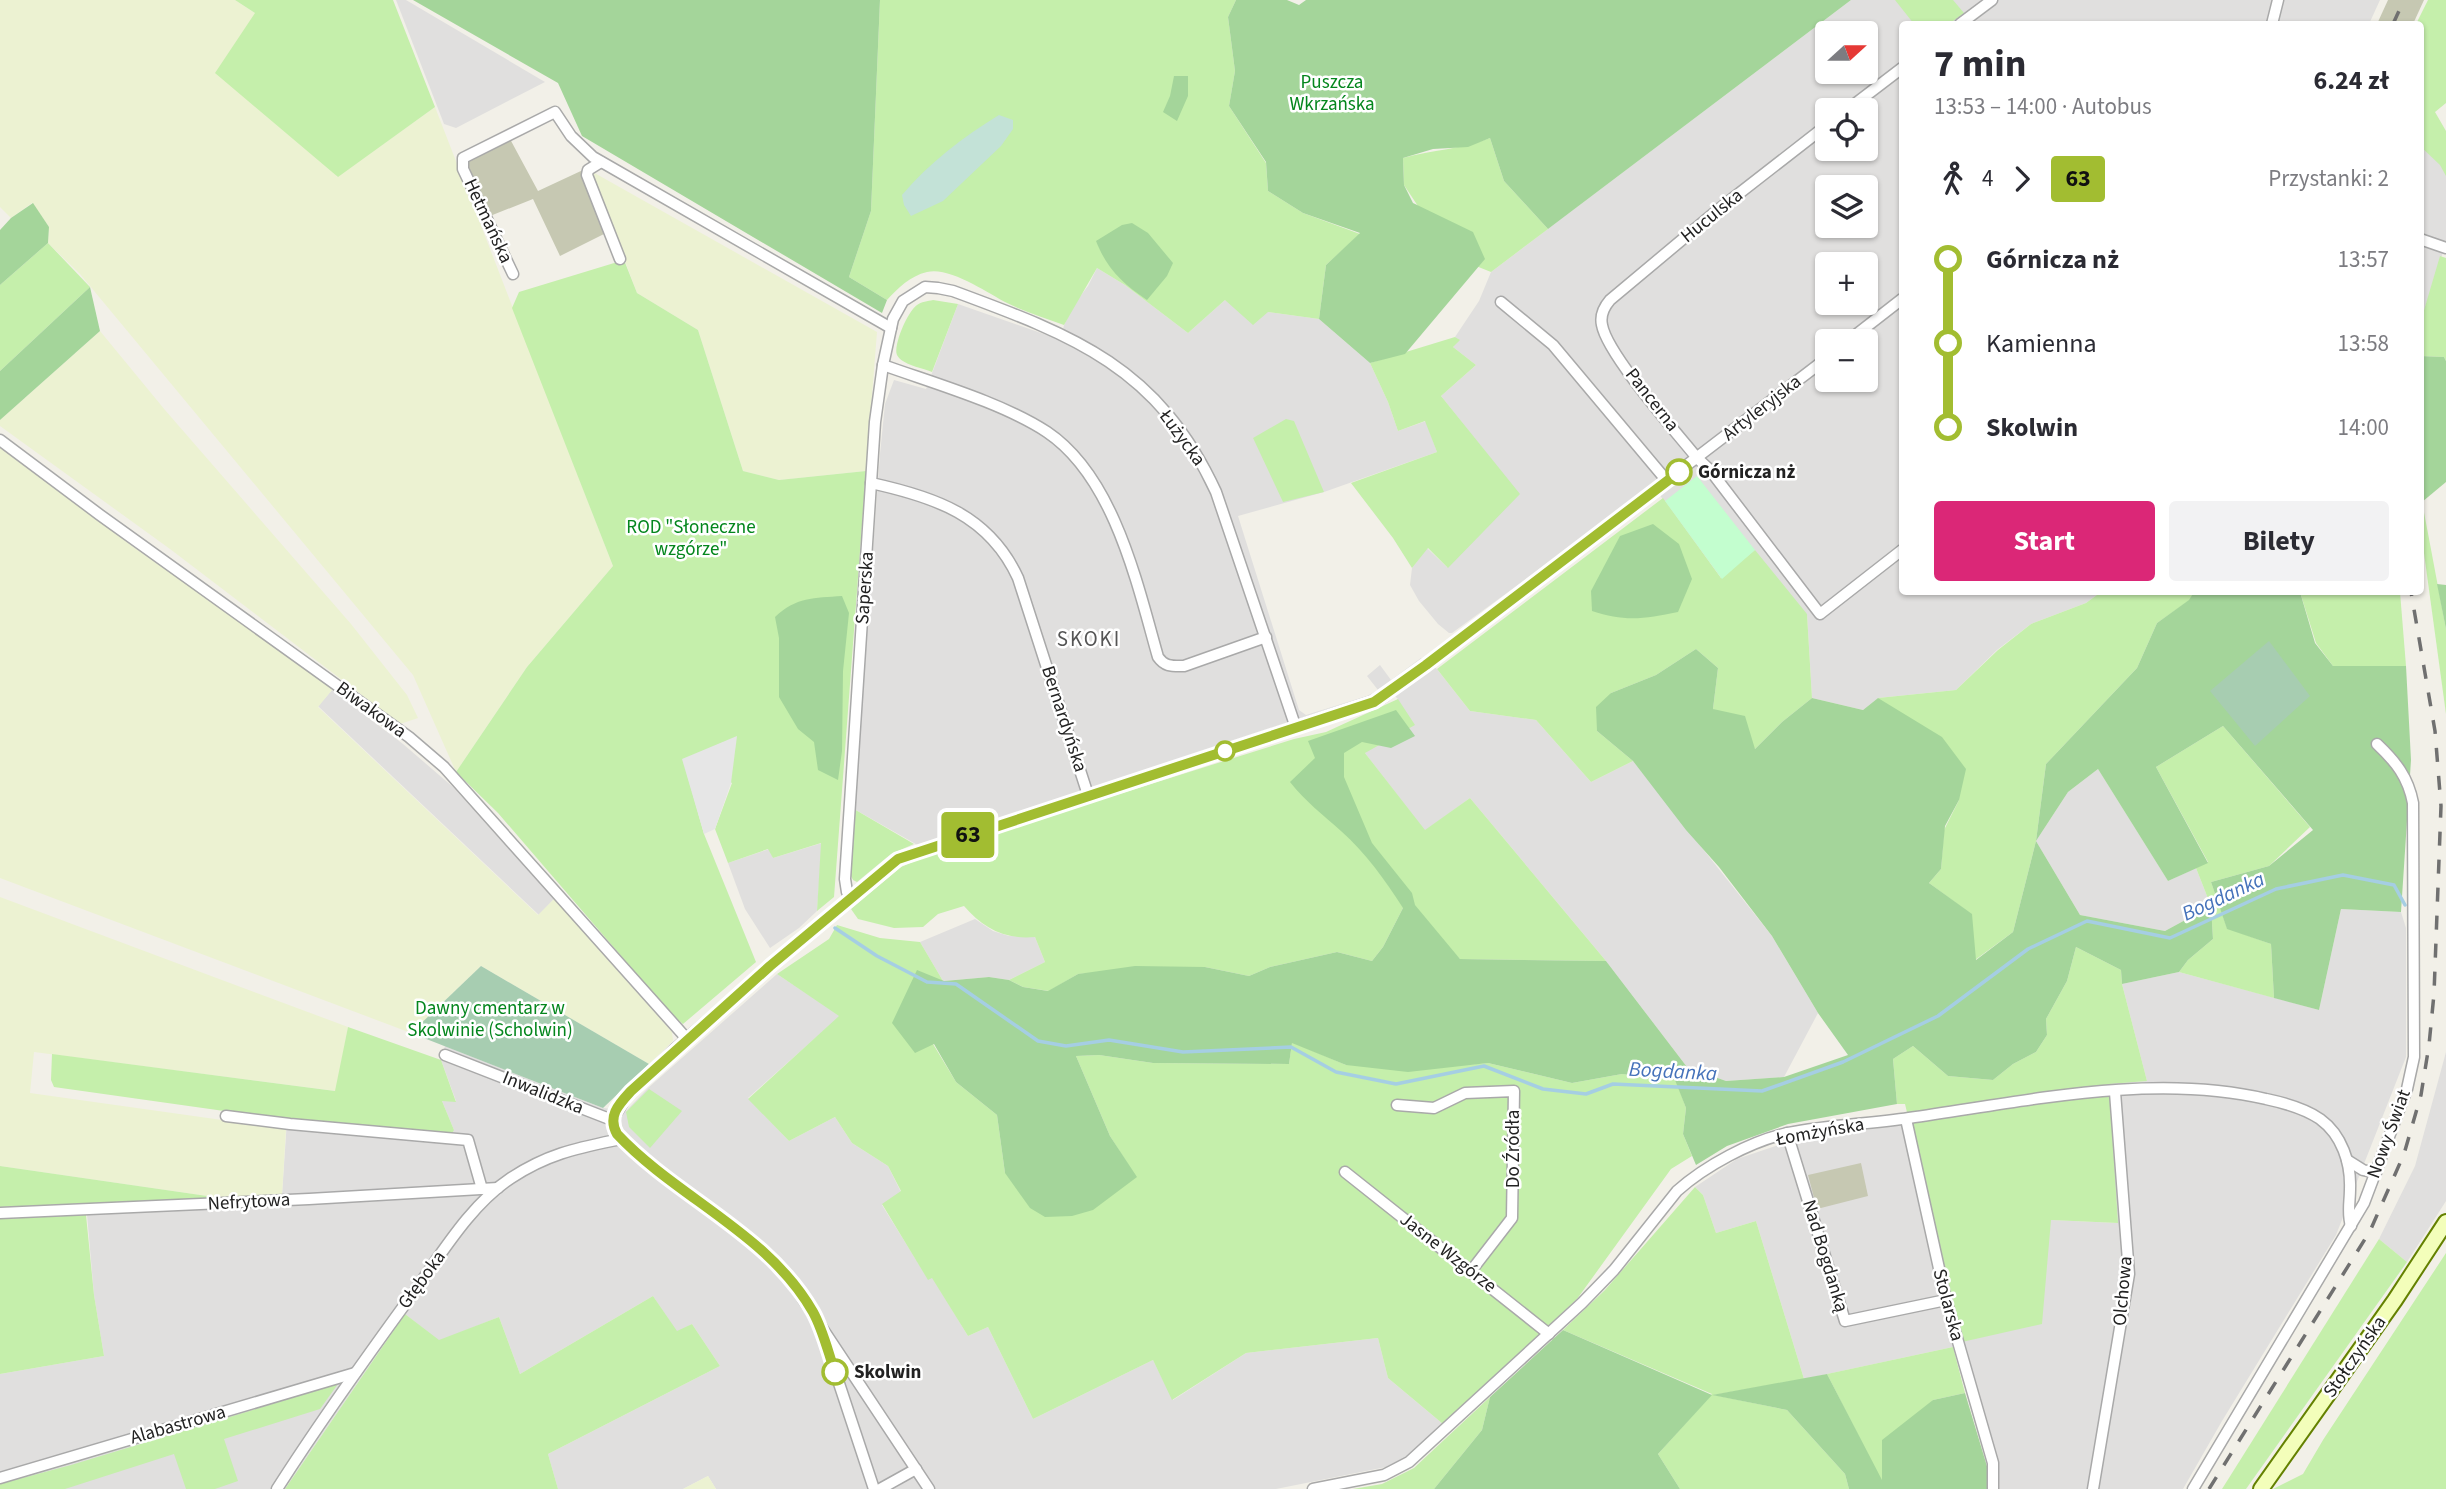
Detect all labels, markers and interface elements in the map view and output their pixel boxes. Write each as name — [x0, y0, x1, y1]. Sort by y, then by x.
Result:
north arrow — [1815, 21, 1878, 84]
map controls — [1815, 21, 1878, 392]
text: 7 min — [1934, 37, 2026, 91]
text: 6.24 zł — [2314, 62, 2389, 99]
park label: Puszcza Wkrzańska — [1289, 69, 1375, 118]
text: 13:53 – 14:00 · Autobus — [1934, 90, 2152, 123]
button: locate — [1815, 98, 1878, 161]
icon: walk — [1934, 160, 1972, 198]
icon: forward — [2003, 160, 2041, 198]
text: 63 — [2065, 161, 2091, 196]
text: 4 — [1982, 162, 1993, 195]
text: Przystanki: 2 — [2268, 162, 2389, 195]
street label: Hetmańska — [457, 174, 519, 268]
button: layers — [1815, 175, 1878, 238]
street label: Huculska — [1675, 182, 1749, 250]
text: Górnicza nż — [1986, 241, 2119, 278]
text: 13:57 — [2338, 243, 2389, 276]
button: + — [1815, 252, 1878, 315]
text: Kamienna — [1986, 325, 2097, 362]
text: 13:58 — [2338, 327, 2389, 360]
button: − — [1815, 329, 1878, 392]
street label: Pancerna — [1619, 362, 1685, 438]
street label: Artyleryjska — [1717, 369, 1807, 447]
street label: Łużycka — [1152, 403, 1212, 472]
text: Skolwin — [1986, 409, 2078, 446]
text: 14:00 — [2338, 411, 2389, 444]
marker: Górnicza nż — [1666, 459, 1692, 485]
place label: Górnicza nż — [1698, 459, 1795, 486]
button: Start — [1934, 501, 2155, 581]
button: Bilety — [2169, 501, 2389, 581]
park label: ROD "Słoneczne wzgórze" — [626, 514, 756, 563]
street label: Saperska — [849, 551, 881, 625]
district label: SKOKI — [1057, 624, 1121, 654]
street label: Bernardyńska — [1034, 662, 1094, 776]
street label: Biwakowa — [330, 675, 412, 745]
unlabelled marker — [1215, 741, 1235, 761]
line badge: 63 — [936, 812, 1000, 858]
text: 63 — [955, 817, 981, 852]
water label: Bogdanka — [2177, 864, 2269, 928]
park label: Dawny cmentarz w Skolwinie (Scholwin) — [407, 995, 573, 1044]
water label: Bogdanka — [1628, 1054, 1718, 1088]
street label: Inwalidzka — [498, 1064, 588, 1122]
street label: Nowy Świat — [2360, 1085, 2418, 1182]
street label: Do Źródła — [1500, 1110, 1527, 1188]
street label: Łomżyńska — [1773, 1111, 1866, 1153]
street label: Nefrytowa — [207, 1186, 291, 1218]
street label: Nad Bogdanką — [1795, 1196, 1855, 1316]
street label: Jasne Wzgórze — [1394, 1207, 1502, 1299]
street label: Głęboka — [392, 1245, 452, 1315]
street label: Olchowa — [2107, 1255, 2139, 1327]
street label: Stolarska — [1925, 1266, 1971, 1344]
street label: Stołczyńska — [2317, 1311, 2393, 1403]
marker: Skolwin — [822, 1359, 848, 1385]
place label: Skolwin — [854, 1359, 921, 1386]
street label: Alabastrowa — [127, 1398, 229, 1452]

